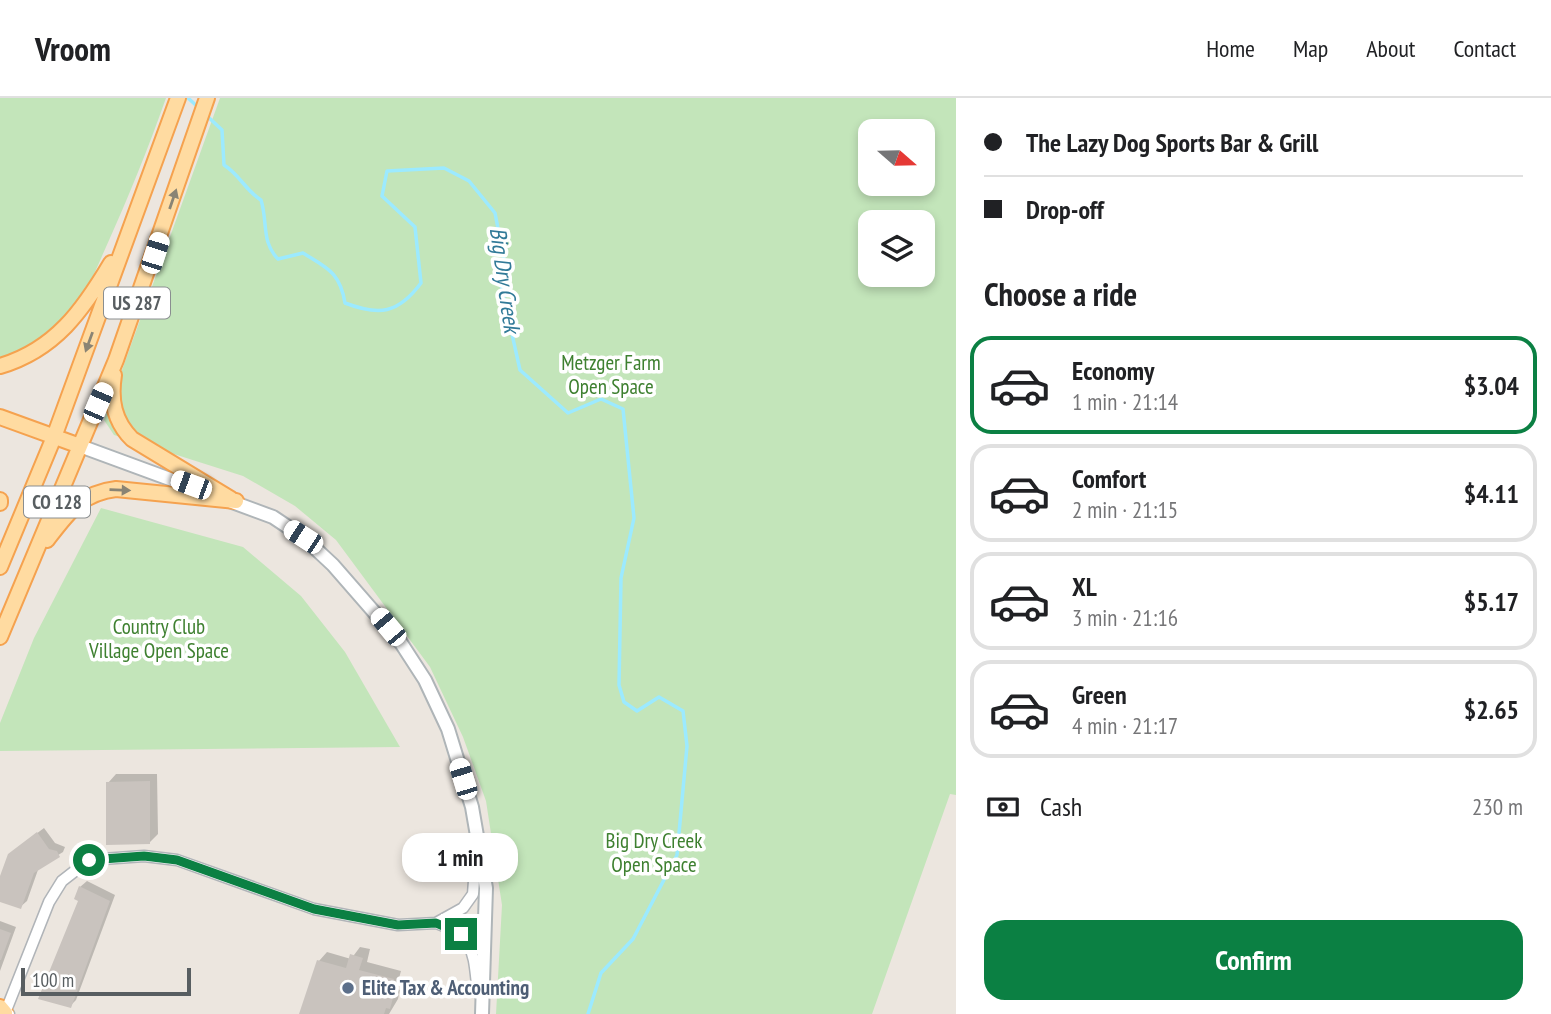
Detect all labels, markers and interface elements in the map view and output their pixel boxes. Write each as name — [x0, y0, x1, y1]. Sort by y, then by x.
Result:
text: Vroom — [35, 27, 111, 70]
text: Home — [1206, 33, 1255, 64]
text: Map — [1293, 33, 1328, 64]
text: About — [1366, 33, 1415, 64]
text: Contact — [1453, 33, 1516, 64]
north arrow — [858, 119, 934, 196]
map controls — [858, 119, 935, 287]
text: The Lazy Dog Sports Bar & Grill — [1026, 126, 1318, 159]
one-way arrow — [168, 188, 179, 209]
text: Drop-off — [1026, 193, 1104, 226]
button: layers — [858, 210, 935, 287]
water label: Big Dry Creek — [484, 225, 528, 338]
car — [139, 230, 172, 276]
text: Choose a ride — [984, 273, 1137, 315]
road number: US 287 — [104, 288, 170, 318]
one-way arrow — [83, 331, 94, 352]
park label: Metzger Farm Open Space — [561, 349, 661, 400]
icon: car — [988, 354, 1051, 417]
text: Economy — [1072, 354, 1154, 387]
text: $3.04 — [1464, 369, 1519, 402]
car — [81, 380, 116, 426]
text: 1 min · 21:14 — [1072, 387, 1178, 416]
icon: car — [988, 462, 1051, 525]
text: Comfort — [1072, 462, 1146, 495]
car — [168, 468, 215, 502]
text: $4.11 — [1464, 477, 1519, 510]
one-way arrow — [109, 484, 131, 496]
road number: CO 128 — [24, 486, 90, 518]
text: 2 min · 21:15 — [1072, 495, 1178, 524]
car — [280, 517, 327, 557]
icon: car — [988, 570, 1051, 633]
text: XL — [1072, 570, 1097, 603]
text: $5.17 — [1464, 585, 1519, 618]
text: 3 min · 21:16 — [1072, 603, 1178, 632]
car — [367, 604, 410, 650]
park label: Country Club Village Open Space — [88, 613, 229, 664]
icon: car — [988, 678, 1051, 741]
text: Green — [1072, 678, 1127, 711]
text: $2.65 — [1464, 693, 1519, 726]
text: 4 min · 21:17 — [1072, 711, 1178, 740]
car — [447, 756, 480, 802]
icon: cash — [984, 788, 1022, 826]
text: Cash — [1040, 790, 1082, 823]
text: 230 m — [1472, 792, 1523, 821]
park label: Big Dry Creek Open Space — [606, 827, 702, 878]
callout: 1 min — [403, 832, 519, 882]
text: 1 min — [437, 843, 483, 872]
route start — [73, 844, 105, 876]
route end — [445, 918, 477, 950]
button: Confirm — [984, 920, 1523, 1000]
scale bar — [21, 965, 191, 997]
text: 100 m — [32, 968, 74, 992]
place label: Elite Tax & Accounting — [362, 974, 529, 1001]
marker: Elite Tax & Accounting — [340, 980, 356, 996]

